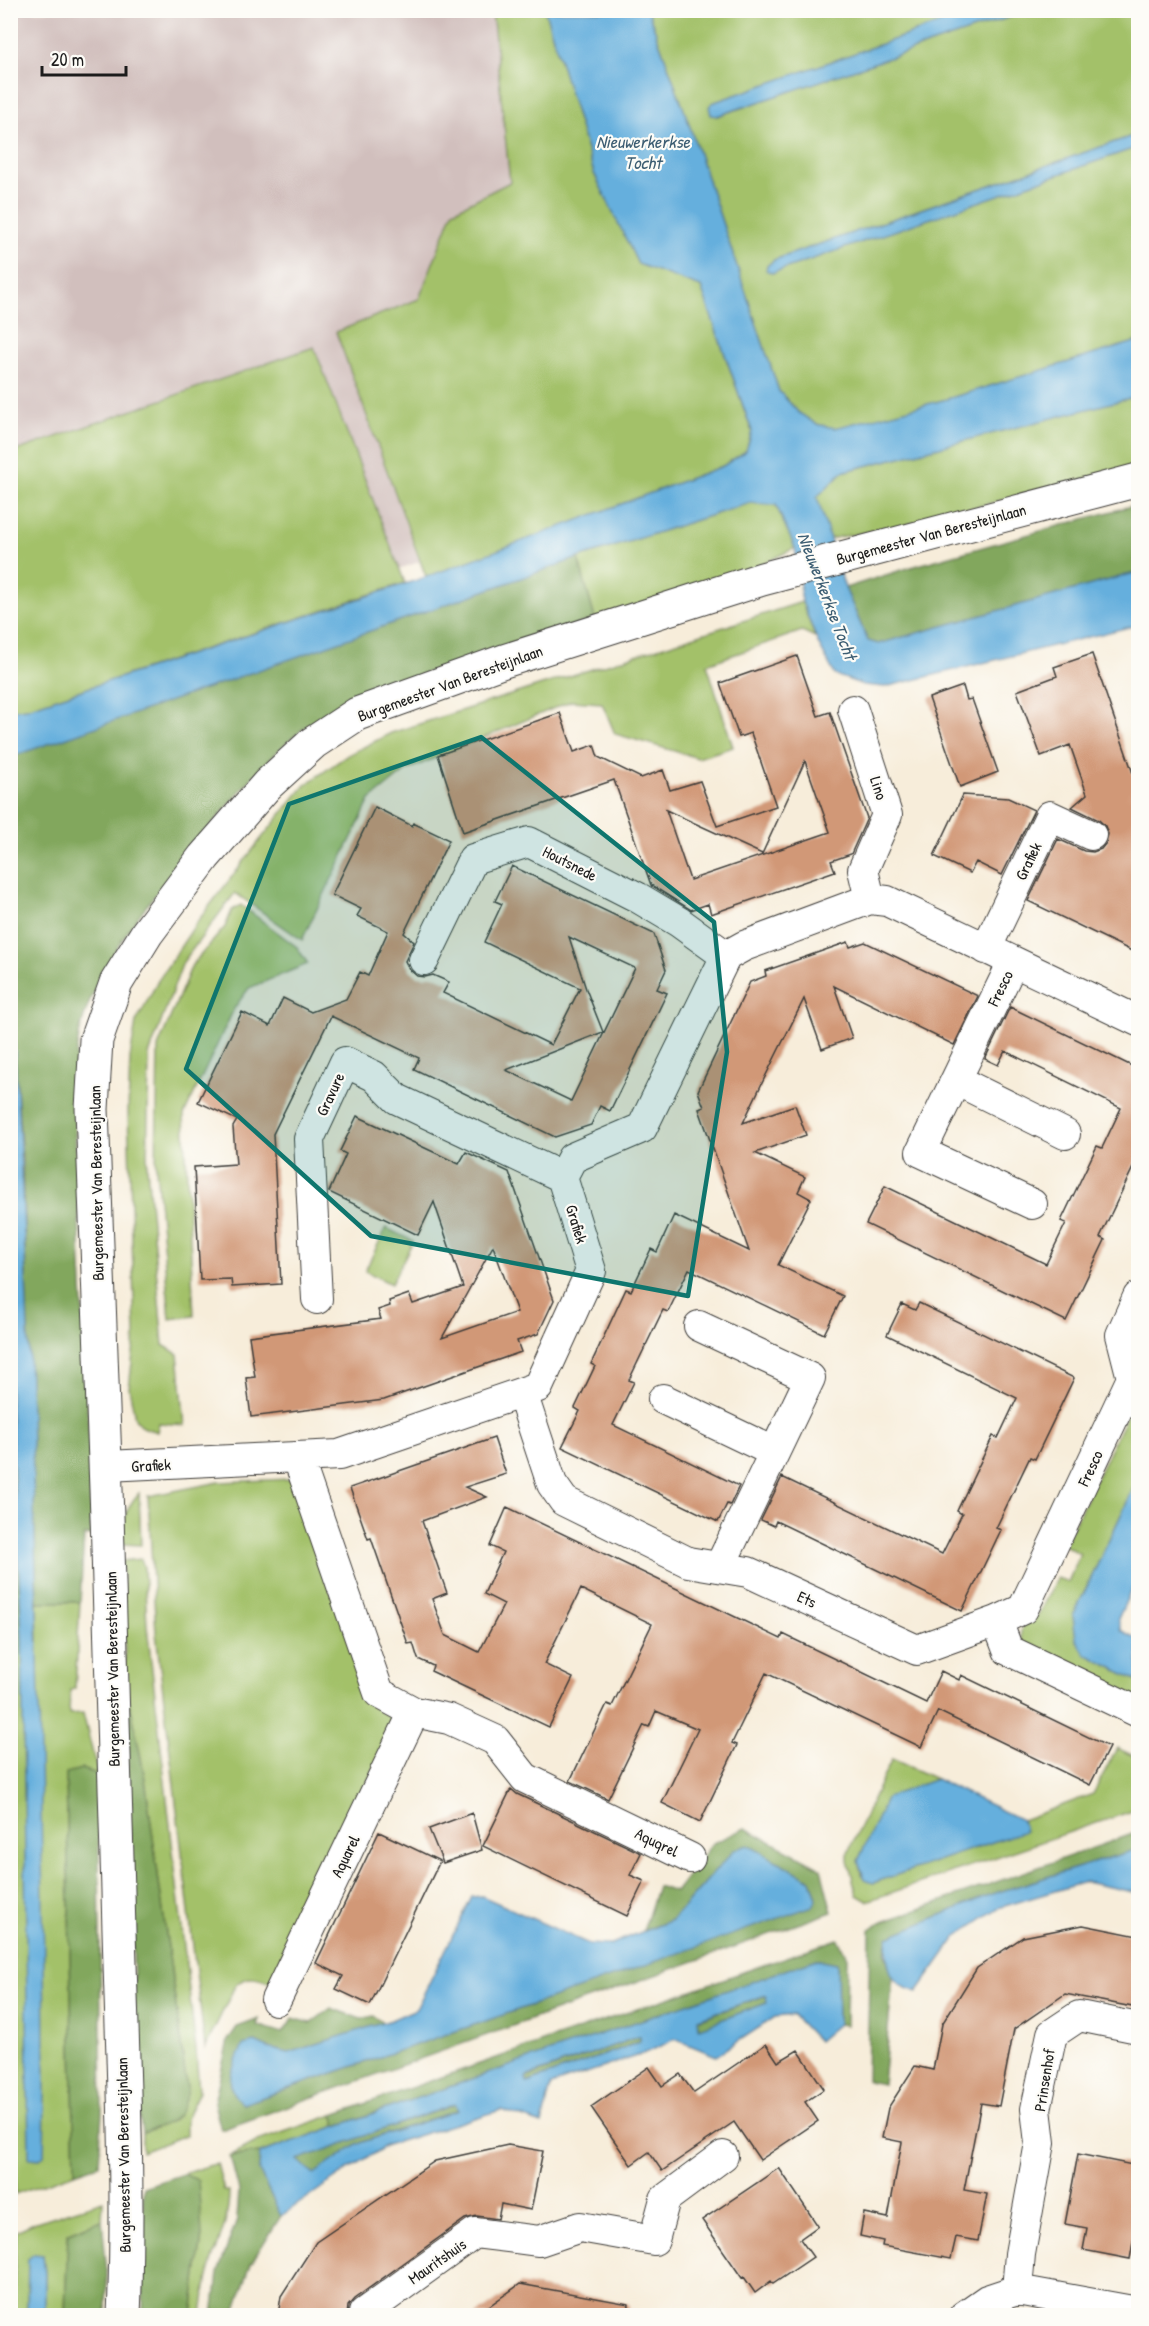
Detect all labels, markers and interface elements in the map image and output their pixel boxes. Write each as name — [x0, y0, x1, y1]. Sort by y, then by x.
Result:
scale bar — [42, 39, 126, 77]
text: 20 m — [51, 47, 84, 72]
water label: Nieuwerkerkse Tocht — [596, 129, 691, 175]
street label: Burgemeester Van Beresteijnlaan — [834, 498, 1028, 570]
water label: Nieuwerkerkse Tocht — [792, 529, 864, 666]
street label: Burgemeester Van Beresteijnlaan — [354, 639, 546, 727]
street label: Lino — [865, 774, 893, 803]
street label: Grafiek — [1009, 838, 1047, 884]
street label: Houtsnede — [539, 840, 601, 886]
street label: Fresco — [981, 966, 1018, 1011]
street label: Gravure — [310, 1068, 350, 1119]
street label: Burgemeester Van Beresteijnlaan — [83, 1085, 109, 1281]
street label: Grafiek — [561, 1202, 593, 1246]
street label: Fresco — [1072, 1446, 1108, 1490]
street label: Grafiek — [131, 1453, 172, 1477]
street label: Burgemeester Van Beresteijnlaan — [99, 1571, 125, 1767]
street label: Ets — [794, 1585, 820, 1613]
street label: Aquqrel — [632, 1822, 683, 1862]
street label: Aquarel — [325, 1830, 365, 1881]
street label: Prinsenhof — [1028, 2047, 1060, 2113]
street label: Burgemeester Van Beresteijnlaan — [110, 2057, 136, 2253]
street label: Mauritshuis — [403, 2233, 471, 2289]

